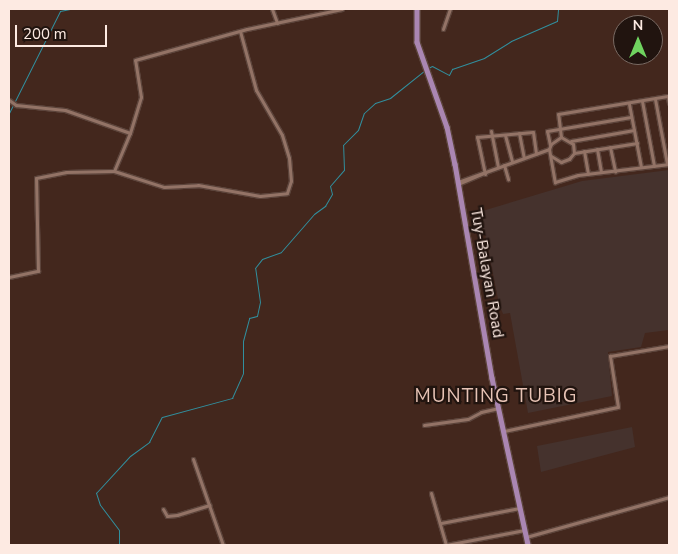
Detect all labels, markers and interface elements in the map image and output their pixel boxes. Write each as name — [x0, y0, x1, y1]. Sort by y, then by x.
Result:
scale bar — [18, 15, 110, 47]
north arrow — [613, 15, 663, 65]
text: N — [633, 16, 643, 35]
text: 200 m — [23, 24, 67, 44]
street label: Tuy-Balayan Road — [466, 207, 508, 339]
district label: MUNTING TUBIG — [413, 386, 579, 408]

